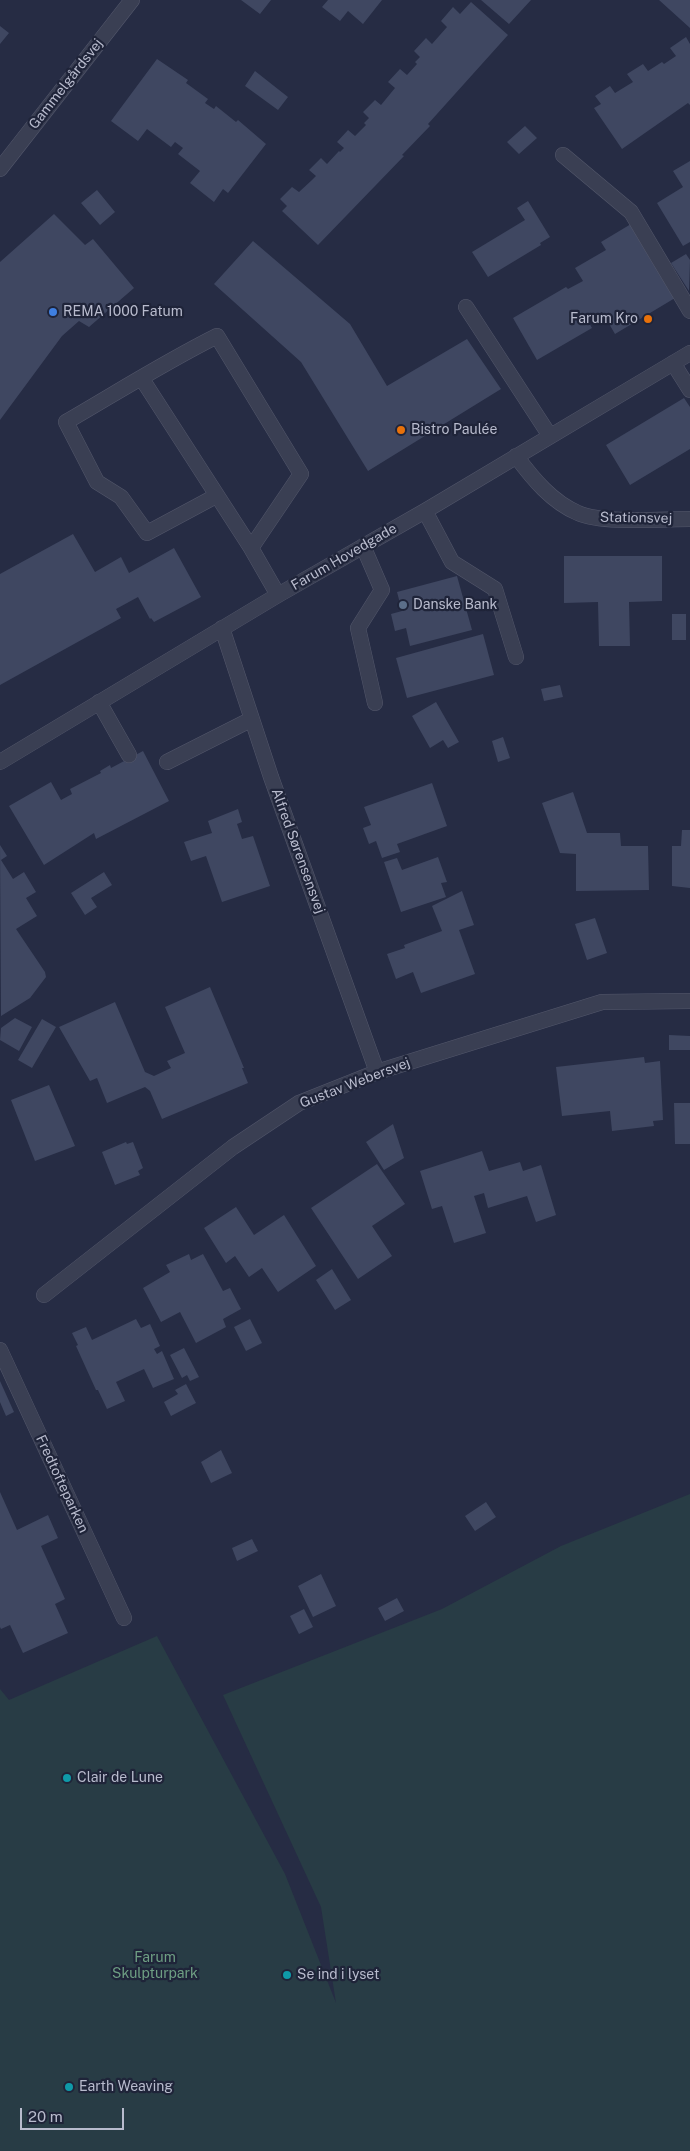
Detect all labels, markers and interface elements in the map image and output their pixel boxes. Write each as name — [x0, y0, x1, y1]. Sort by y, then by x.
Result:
street label: Gammelgårdsvej — [25, 35, 107, 133]
place label: REMA 1000 Fatum — [63, 304, 183, 320]
marker: REMA 1000 Fatum — [47, 306, 59, 318]
place label: Farum Kro — [570, 311, 638, 327]
marker: Farum Kro — [642, 313, 654, 325]
place label: Bistro Paulée — [411, 422, 497, 438]
marker: Bistro Paulée — [395, 424, 407, 436]
street label: Stationsvej — [600, 509, 672, 527]
street label: Farum Hovedgade — [288, 520, 400, 594]
place label: Danske Bank — [413, 597, 497, 613]
marker: Danske Bank — [397, 599, 409, 611]
street label: Alfred Sørensensvej — [268, 786, 328, 916]
street label: Gustav Webersvej — [298, 1054, 412, 1112]
street label: Fredtofteparken — [32, 1432, 92, 1536]
place label: Clair de Lune — [77, 1770, 163, 1786]
marker: Clair de Lune — [61, 1772, 73, 1784]
park label: Farum Skulpturpark — [112, 1950, 198, 1982]
place label: Se ind i lyset — [297, 1967, 379, 1983]
marker: Se ind i lyset — [281, 1969, 293, 1981]
place label: Earth Weaving — [79, 2079, 173, 2095]
marker: Earth Weaving — [63, 2081, 75, 2093]
scale bar — [22, 2098, 126, 2130]
text: 20 m — [28, 2108, 63, 2125]

